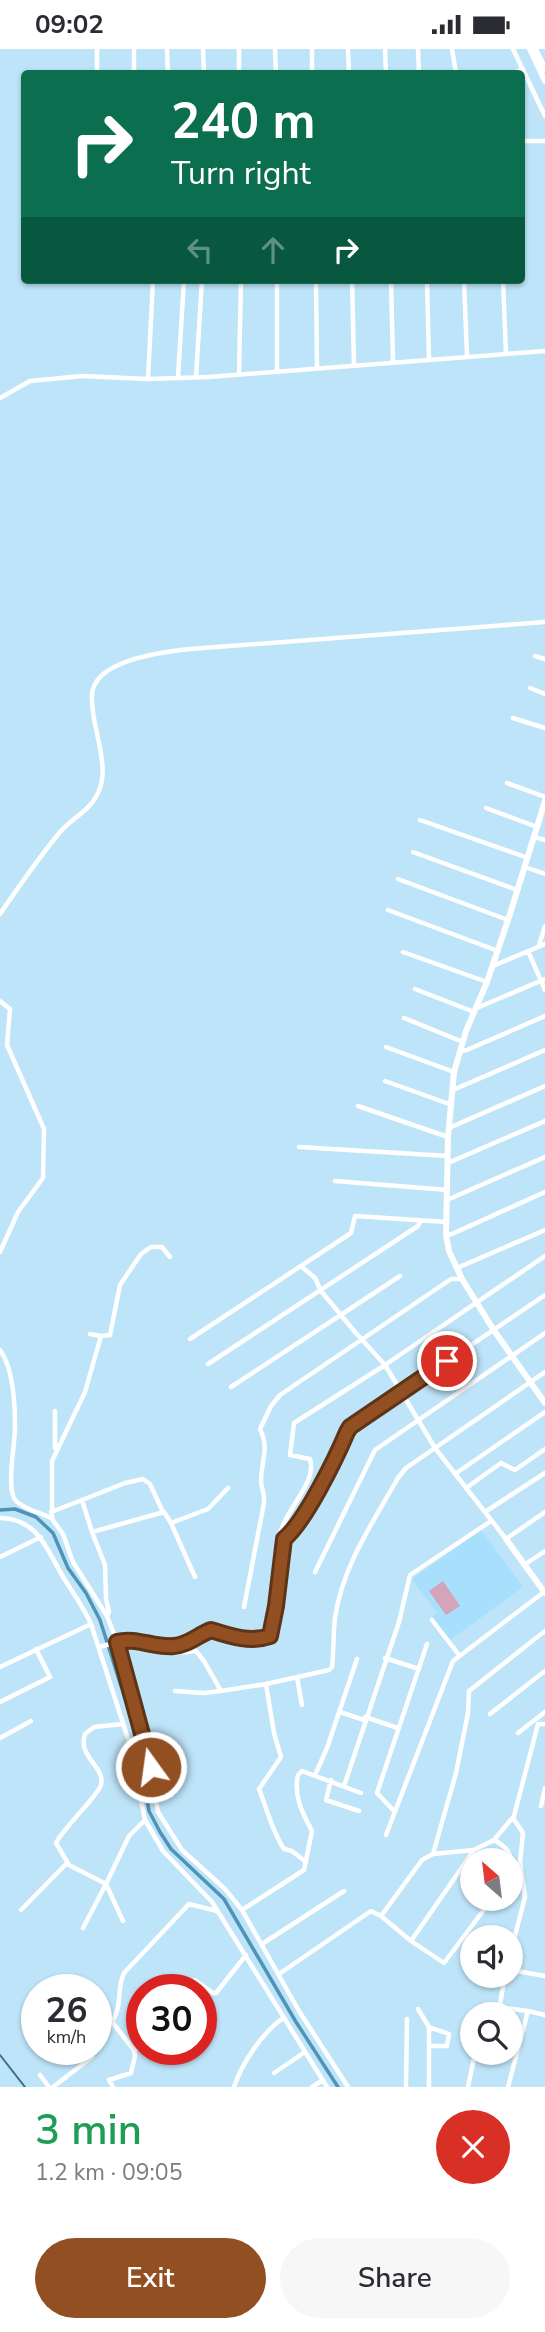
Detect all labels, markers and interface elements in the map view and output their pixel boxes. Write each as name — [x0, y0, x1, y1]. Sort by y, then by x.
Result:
text: 09:02 — [35, 7, 104, 42]
text: 240 m — [171, 88, 315, 155]
icon: right — [56, 98, 147, 189]
text: Turn right — [171, 152, 311, 195]
icon: left — [181, 231, 219, 269]
icon: ahead — [254, 231, 292, 269]
icon: right — [327, 231, 365, 269]
pin — [417, 1331, 477, 1391]
icon: arrive — [428, 1342, 466, 1380]
position arrow — [114, 1730, 188, 1804]
north arrow — [460, 1848, 523, 1911]
map controls — [460, 1848, 523, 2065]
button: sound — [460, 1925, 523, 1988]
speed limit sign: 30 — [126, 1974, 217, 2065]
text: 26 — [45, 1987, 88, 2034]
button: search — [460, 2002, 523, 2065]
text: km/h — [47, 2025, 86, 2049]
text: 3 min — [35, 2102, 142, 2159]
button: close — [436, 2110, 510, 2184]
text: 1.2 km · 09:05 — [35, 2157, 182, 2188]
button: Exit — [35, 2238, 266, 2318]
button: Share — [280, 2238, 510, 2318]

